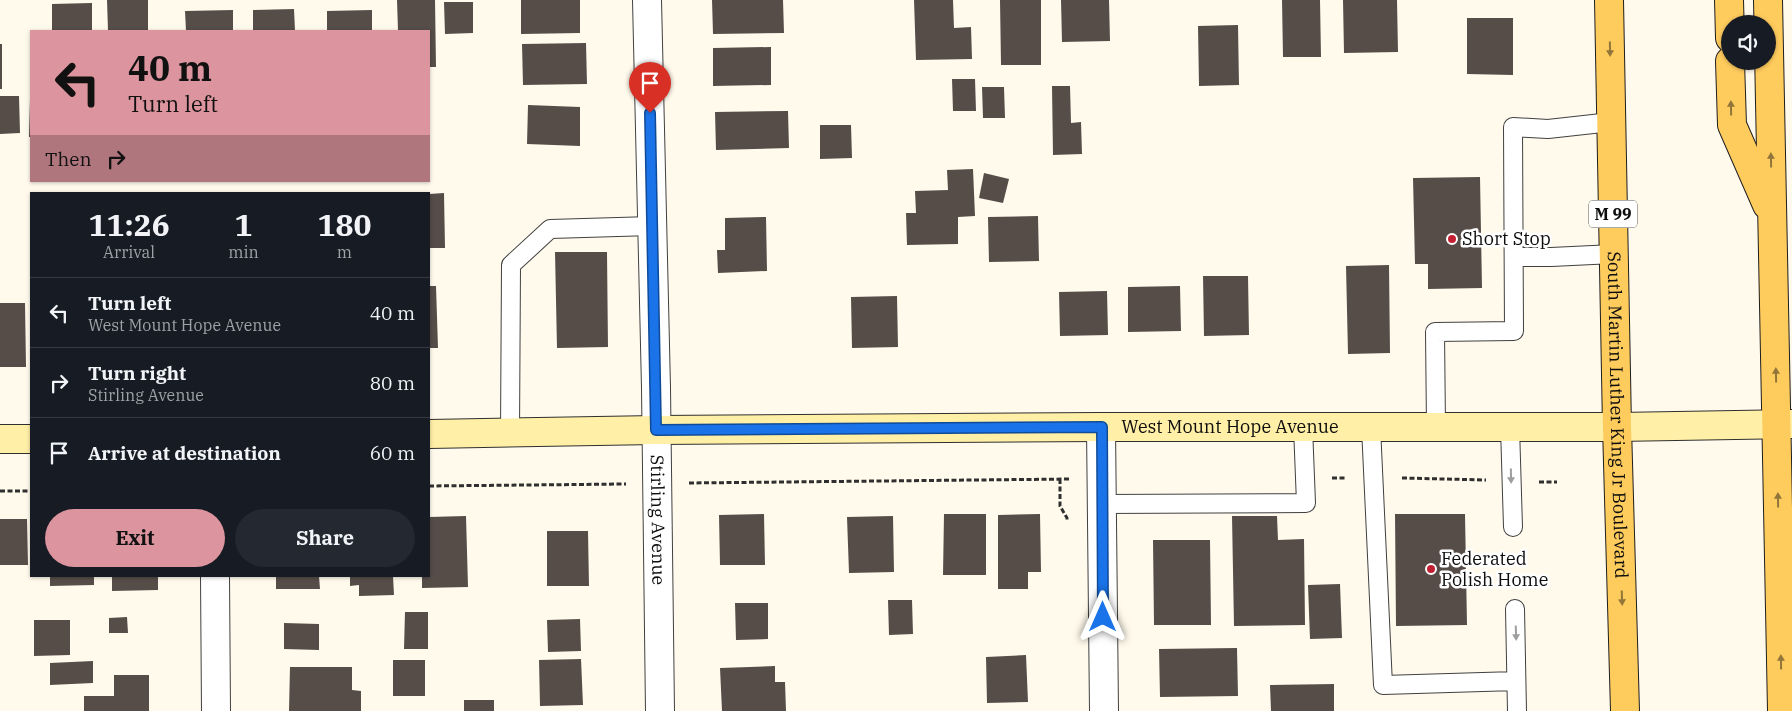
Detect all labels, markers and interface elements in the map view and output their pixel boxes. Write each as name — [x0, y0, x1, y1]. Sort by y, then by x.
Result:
map controls — [1721, 15, 1776, 70]
button: sound — [1721, 15, 1776, 70]
one-way arrow — [1606, 41, 1614, 57]
text: 40 m — [128, 45, 212, 91]
icon: left — [45, 50, 110, 115]
pin — [629, 62, 671, 113]
icon: arrive — [636, 69, 664, 97]
text: Turn left — [128, 89, 218, 118]
one-way arrow — [1727, 99, 1735, 115]
icon: right — [102, 145, 130, 173]
text: Then — [45, 147, 92, 171]
one-way arrow — [1767, 152, 1775, 168]
road number: M 99 — [1589, 200, 1637, 228]
text: 11:26 — [89, 205, 170, 244]
text: 1 — [235, 205, 253, 244]
text: 180 — [317, 205, 371, 244]
place label: Short Stop — [1462, 227, 1551, 250]
marker: Short Stop — [1446, 233, 1458, 245]
text: Arrival — [103, 242, 155, 262]
text: min — [228, 242, 259, 262]
text: m — [337, 242, 352, 262]
street label: South Martin Luther King Jr Boulevard — [1603, 251, 1633, 579]
text: Turn left — [88, 291, 171, 315]
icon: left — [45, 299, 73, 327]
text: 40 m — [370, 301, 415, 325]
text: West Mount Hope Avenue — [88, 315, 281, 335]
text: Turn right — [88, 361, 186, 385]
one-way arrow — [1771, 367, 1779, 383]
icon: right — [45, 369, 73, 397]
text: 80 m — [370, 371, 415, 395]
text: Stirling Avenue — [88, 385, 204, 405]
street label: West Mount Hope Avenue — [1121, 415, 1339, 438]
icon: arrive — [45, 439, 73, 467]
text: Arrive at destination — [88, 441, 281, 465]
text: 60 m — [370, 441, 415, 465]
street label: Stirling Avenue — [646, 454, 670, 585]
one-way arrow — [1507, 468, 1515, 484]
one-way arrow — [1774, 492, 1782, 508]
button: Exit — [45, 509, 225, 567]
button: Share — [235, 509, 415, 567]
place label: Federated Polish Home — [1441, 547, 1548, 591]
marker: Federated Polish Home — [1425, 563, 1437, 575]
position arrow — [1076, 590, 1128, 642]
one-way arrow — [1618, 591, 1626, 607]
one-way arrow — [1512, 625, 1520, 641]
one-way arrow — [1777, 654, 1785, 670]

